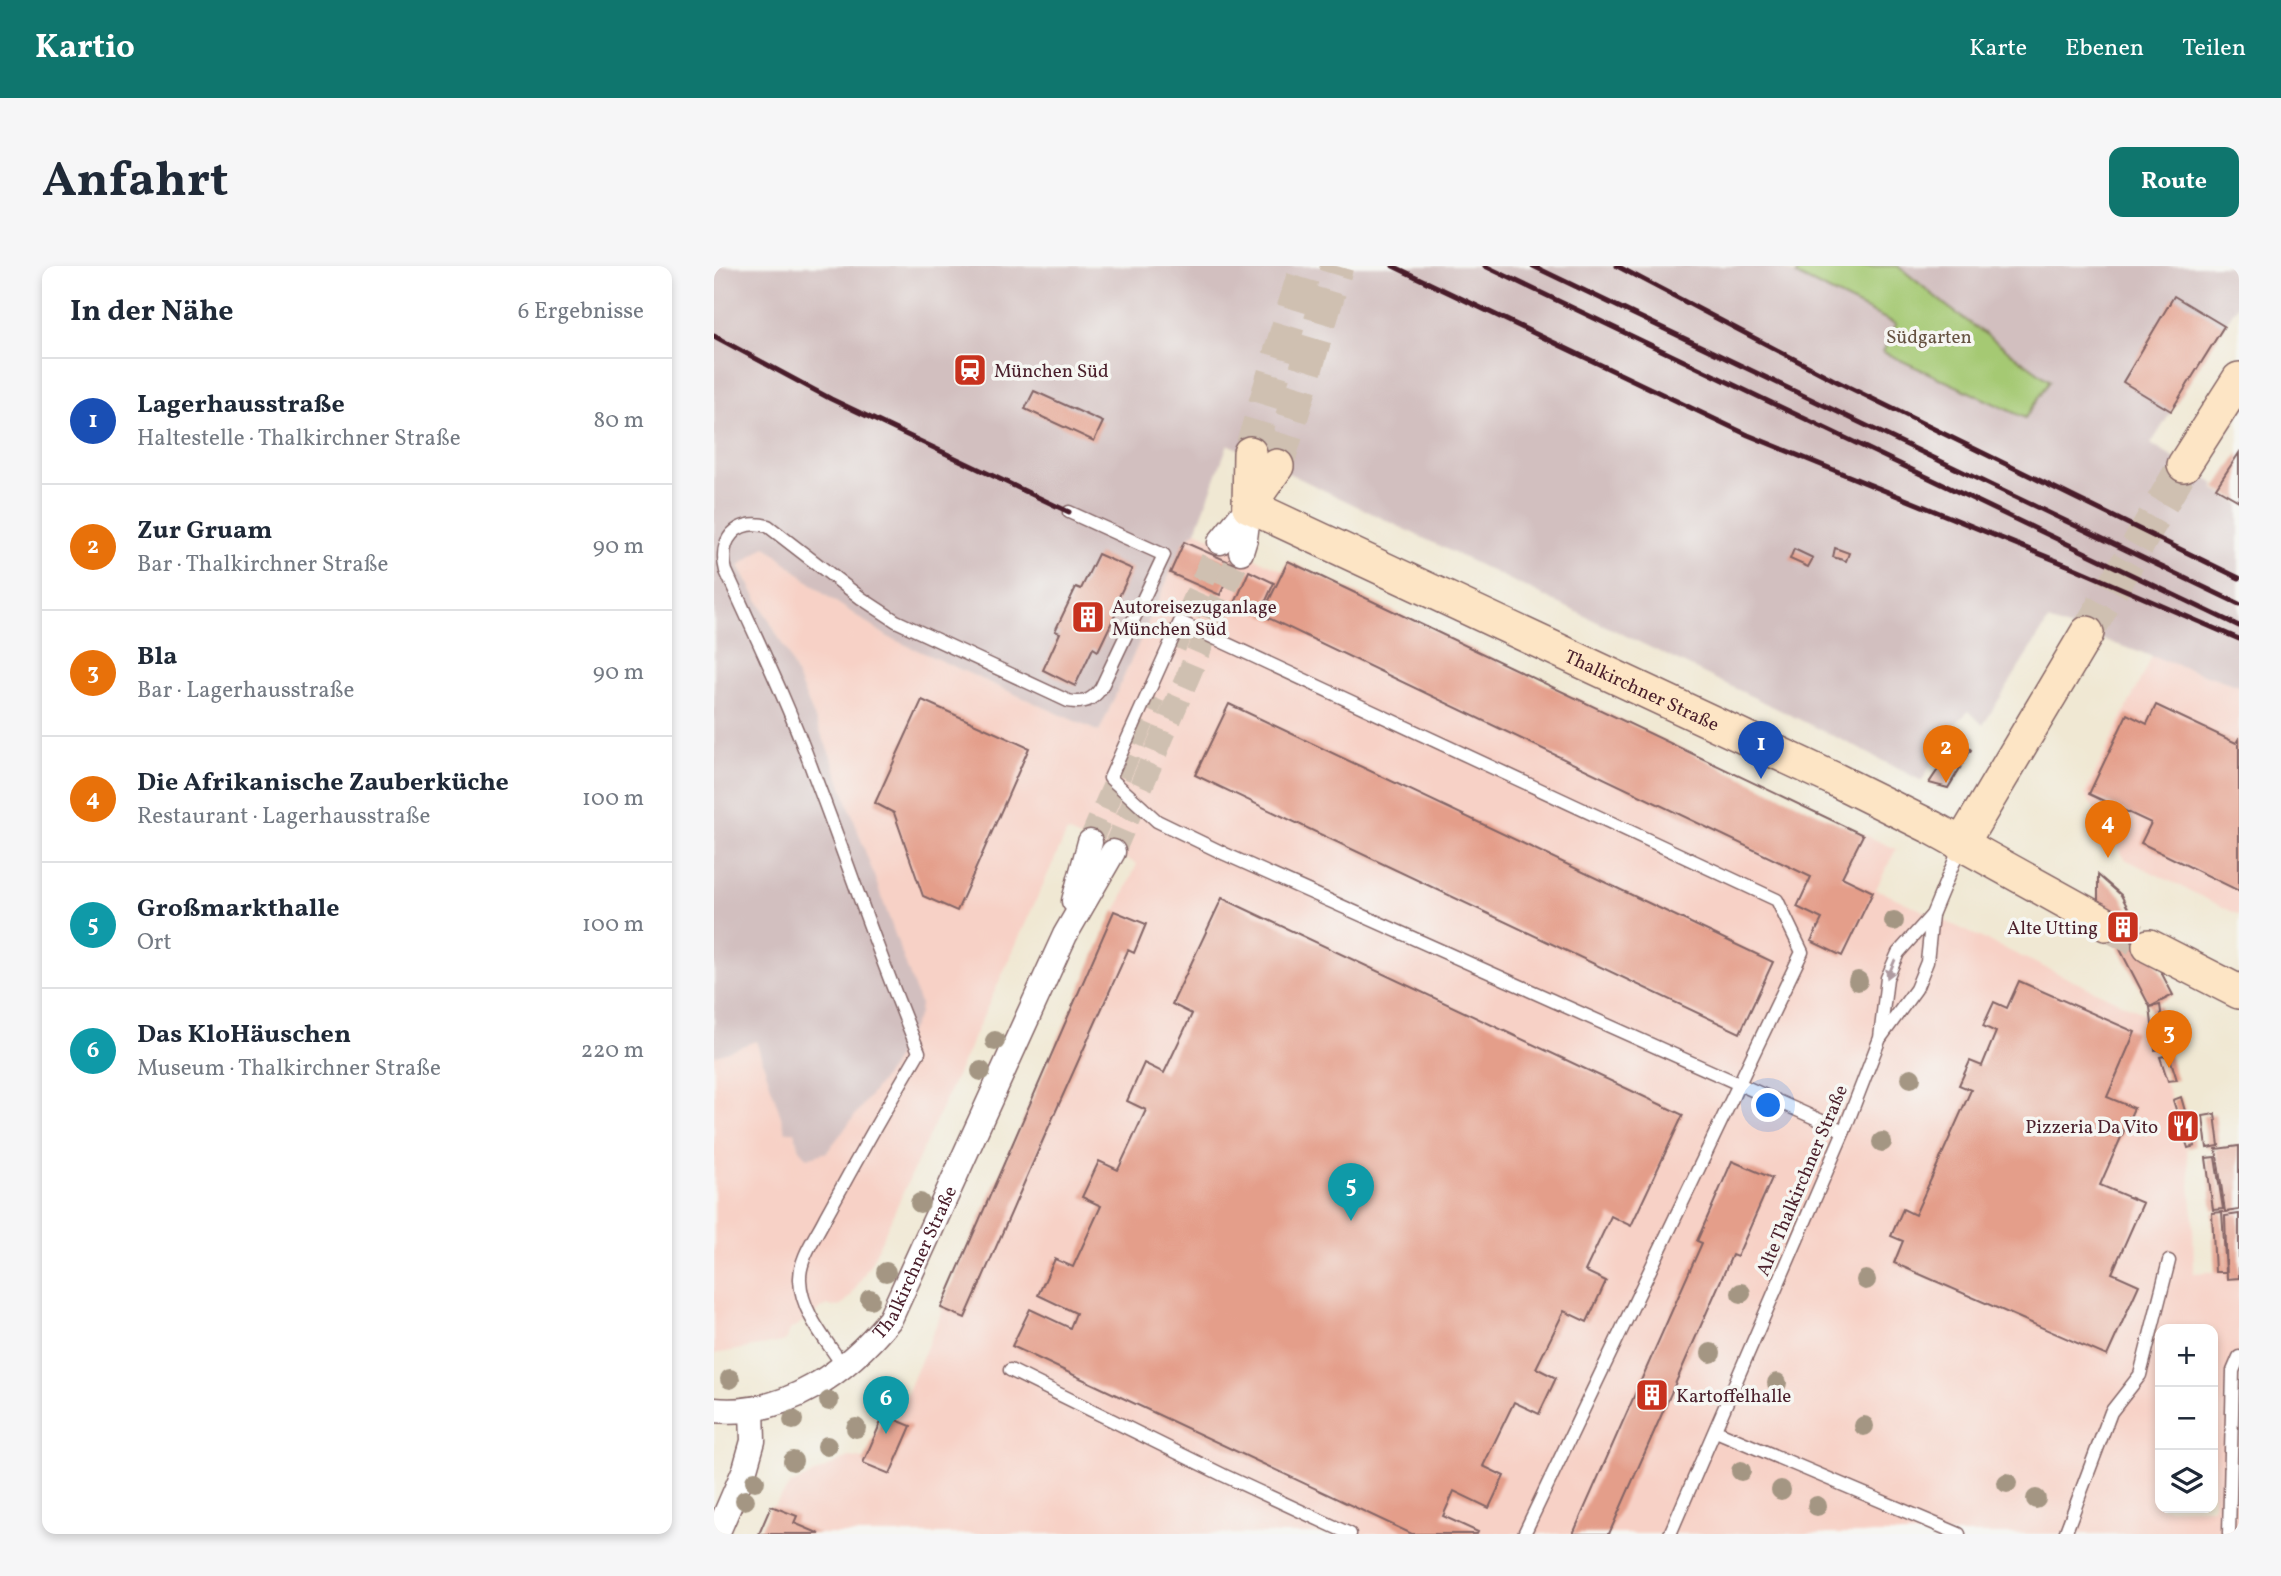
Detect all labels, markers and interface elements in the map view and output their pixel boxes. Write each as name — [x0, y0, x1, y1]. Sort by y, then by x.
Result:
text: Kartio — [35, 26, 135, 72]
text: Karte — [1969, 32, 2027, 66]
text: Ebenen — [2065, 32, 2144, 66]
text: Teilen — [2182, 32, 2246, 66]
button: Route — [2109, 147, 2239, 217]
text: Anfahrt — [42, 148, 229, 217]
text: In der Nähe — [70, 291, 234, 333]
text: 6 Ergebnisse — [518, 296, 644, 328]
park label: Südgarten — [1886, 325, 1972, 351]
station icon: München Süd — [951, 351, 989, 389]
place label: München Süd — [994, 359, 1109, 385]
text: Lagerhausstraße — [137, 387, 345, 423]
text: 1 — [88, 405, 98, 437]
text: 80 m — [594, 405, 644, 437]
text: Haltestelle · Thalkirchner Straße — [137, 423, 461, 455]
text: Zur Gruam — [137, 513, 272, 549]
text: 2 — [87, 531, 99, 563]
text: 90 m — [593, 531, 644, 563]
text: Bar · Thalkirchner Straße — [137, 549, 388, 581]
place label: Autoreisezuganlage München Süd — [1112, 595, 1277, 643]
building icon: Autoreisezuganlage München Süd — [1069, 598, 1107, 636]
text: Bla — [137, 639, 177, 675]
street label: Thalkirchner Straße — [1560, 644, 1723, 739]
text: 3 — [87, 657, 99, 689]
text: 90 m — [593, 657, 644, 689]
text: Bar · Lagerhausstraße — [137, 675, 354, 707]
pin: 1 — [1738, 721, 1784, 779]
pin: 2 — [1923, 725, 1969, 783]
text: Die Afrikanische Zauberküche — [137, 765, 509, 801]
text: 4 — [86, 783, 100, 815]
text: 100 m — [582, 783, 644, 815]
pin: 4 — [2085, 800, 2131, 858]
text: Restaurant · Lagerhausstraße — [137, 801, 430, 833]
text: Großmarkthalle — [137, 891, 340, 927]
building icon: Alte Utting — [2104, 908, 2142, 946]
text: 5 — [87, 909, 99, 941]
text: 100 m — [582, 909, 644, 941]
place label: Alte Utting — [2007, 916, 2098, 942]
text: Ort — [137, 927, 172, 959]
one-way arrow — [1885, 958, 1896, 979]
pin: 3 — [2146, 1010, 2192, 1068]
text: Das KloHäuschen — [137, 1017, 351, 1053]
text: 6 — [87, 1035, 99, 1067]
text: 220 m — [581, 1035, 644, 1067]
text: Museum · Thalkirchner Straße — [137, 1053, 441, 1085]
street label: Alte Thalkirchner Straße — [1751, 1081, 1855, 1280]
your location — [1751, 1088, 1785, 1122]
restaurant icon: Pizzeria Da Vito — [2164, 1107, 2202, 1145]
place label: Pizzeria Da Vito — [2025, 1115, 2158, 1141]
pin: 5 — [1328, 1163, 1374, 1221]
street label: Thalkirchner Straße — [867, 1182, 964, 1346]
map controls — [2155, 1324, 2218, 1513]
button: + — [2155, 1324, 2218, 1387]
pin: 6 — [863, 1376, 909, 1434]
building icon: Kartoffelhalle — [1633, 1376, 1671, 1414]
place label: Kartoffelhalle — [1676, 1384, 1791, 1410]
button: − — [2155, 1387, 2218, 1450]
button: layers — [2155, 1450, 2218, 1513]

